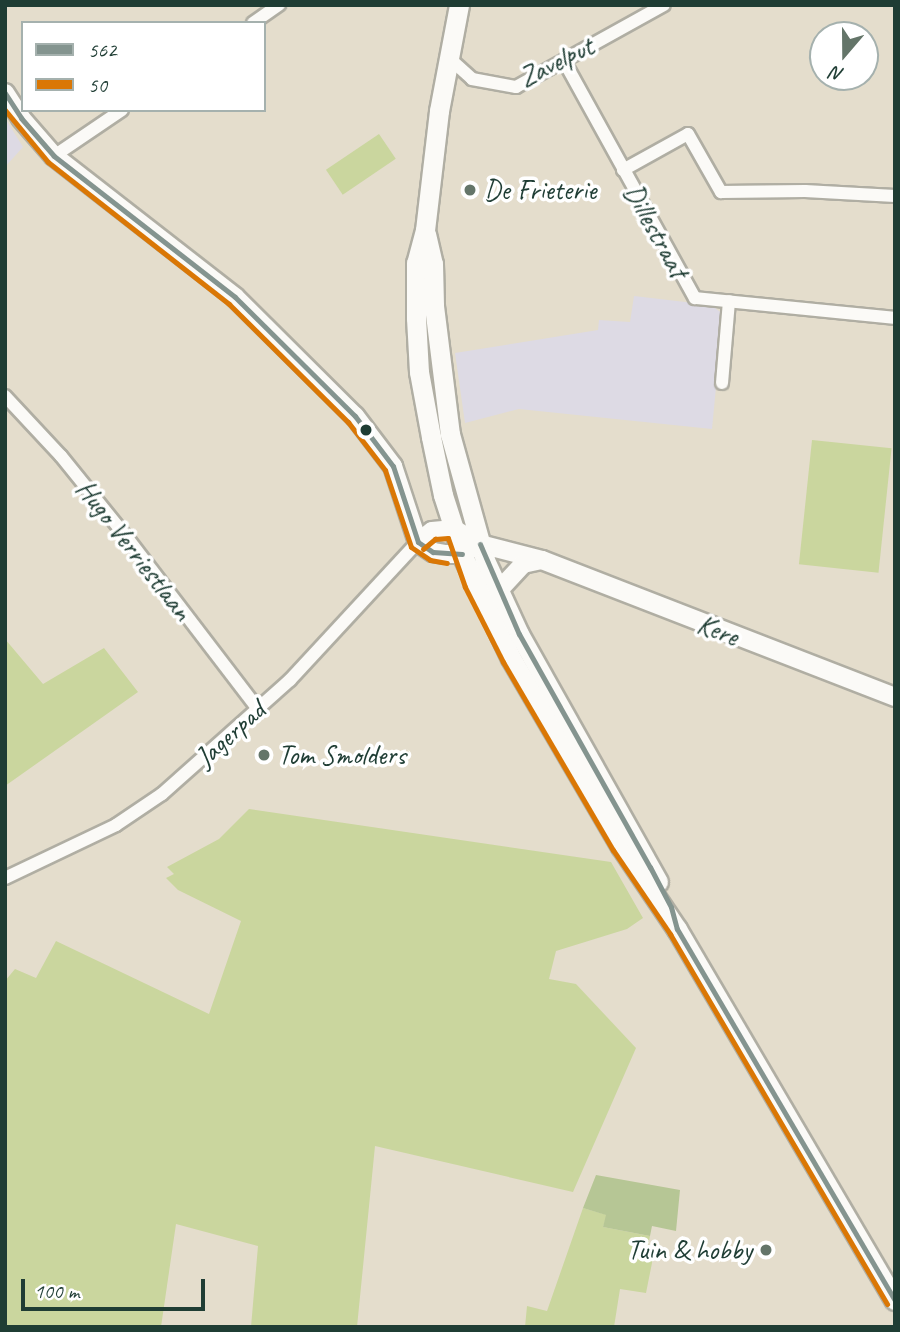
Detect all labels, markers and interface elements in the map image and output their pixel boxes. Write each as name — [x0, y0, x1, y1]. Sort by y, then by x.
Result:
legend — [21, 21, 266, 112]
north arrow — [809, 21, 879, 91]
street label: Zavelput — [513, 30, 599, 94]
text: 562 — [88, 37, 116, 63]
text: N — [828, 61, 847, 87]
text: 50 — [88, 72, 107, 98]
place label: De Frieterie — [484, 173, 596, 207]
street label: Dillestraat — [617, 178, 695, 284]
marker: De Frieterie — [462, 182, 478, 198]
unlabelled marker — [359, 423, 373, 437]
street label: Hugo Verriestlaan — [69, 473, 199, 627]
street label: Kere — [693, 607, 743, 653]
street label: Jagerpad — [188, 694, 272, 774]
place label: Tom Smolders — [278, 738, 405, 772]
marker: Tom Smolders — [256, 747, 272, 763]
place label: Tuin & hobby — [627, 1233, 752, 1267]
marker: Tuin & hobby — [758, 1242, 774, 1258]
scale bar — [24, 1266, 208, 1310]
text: 100 m — [34, 1278, 79, 1304]

